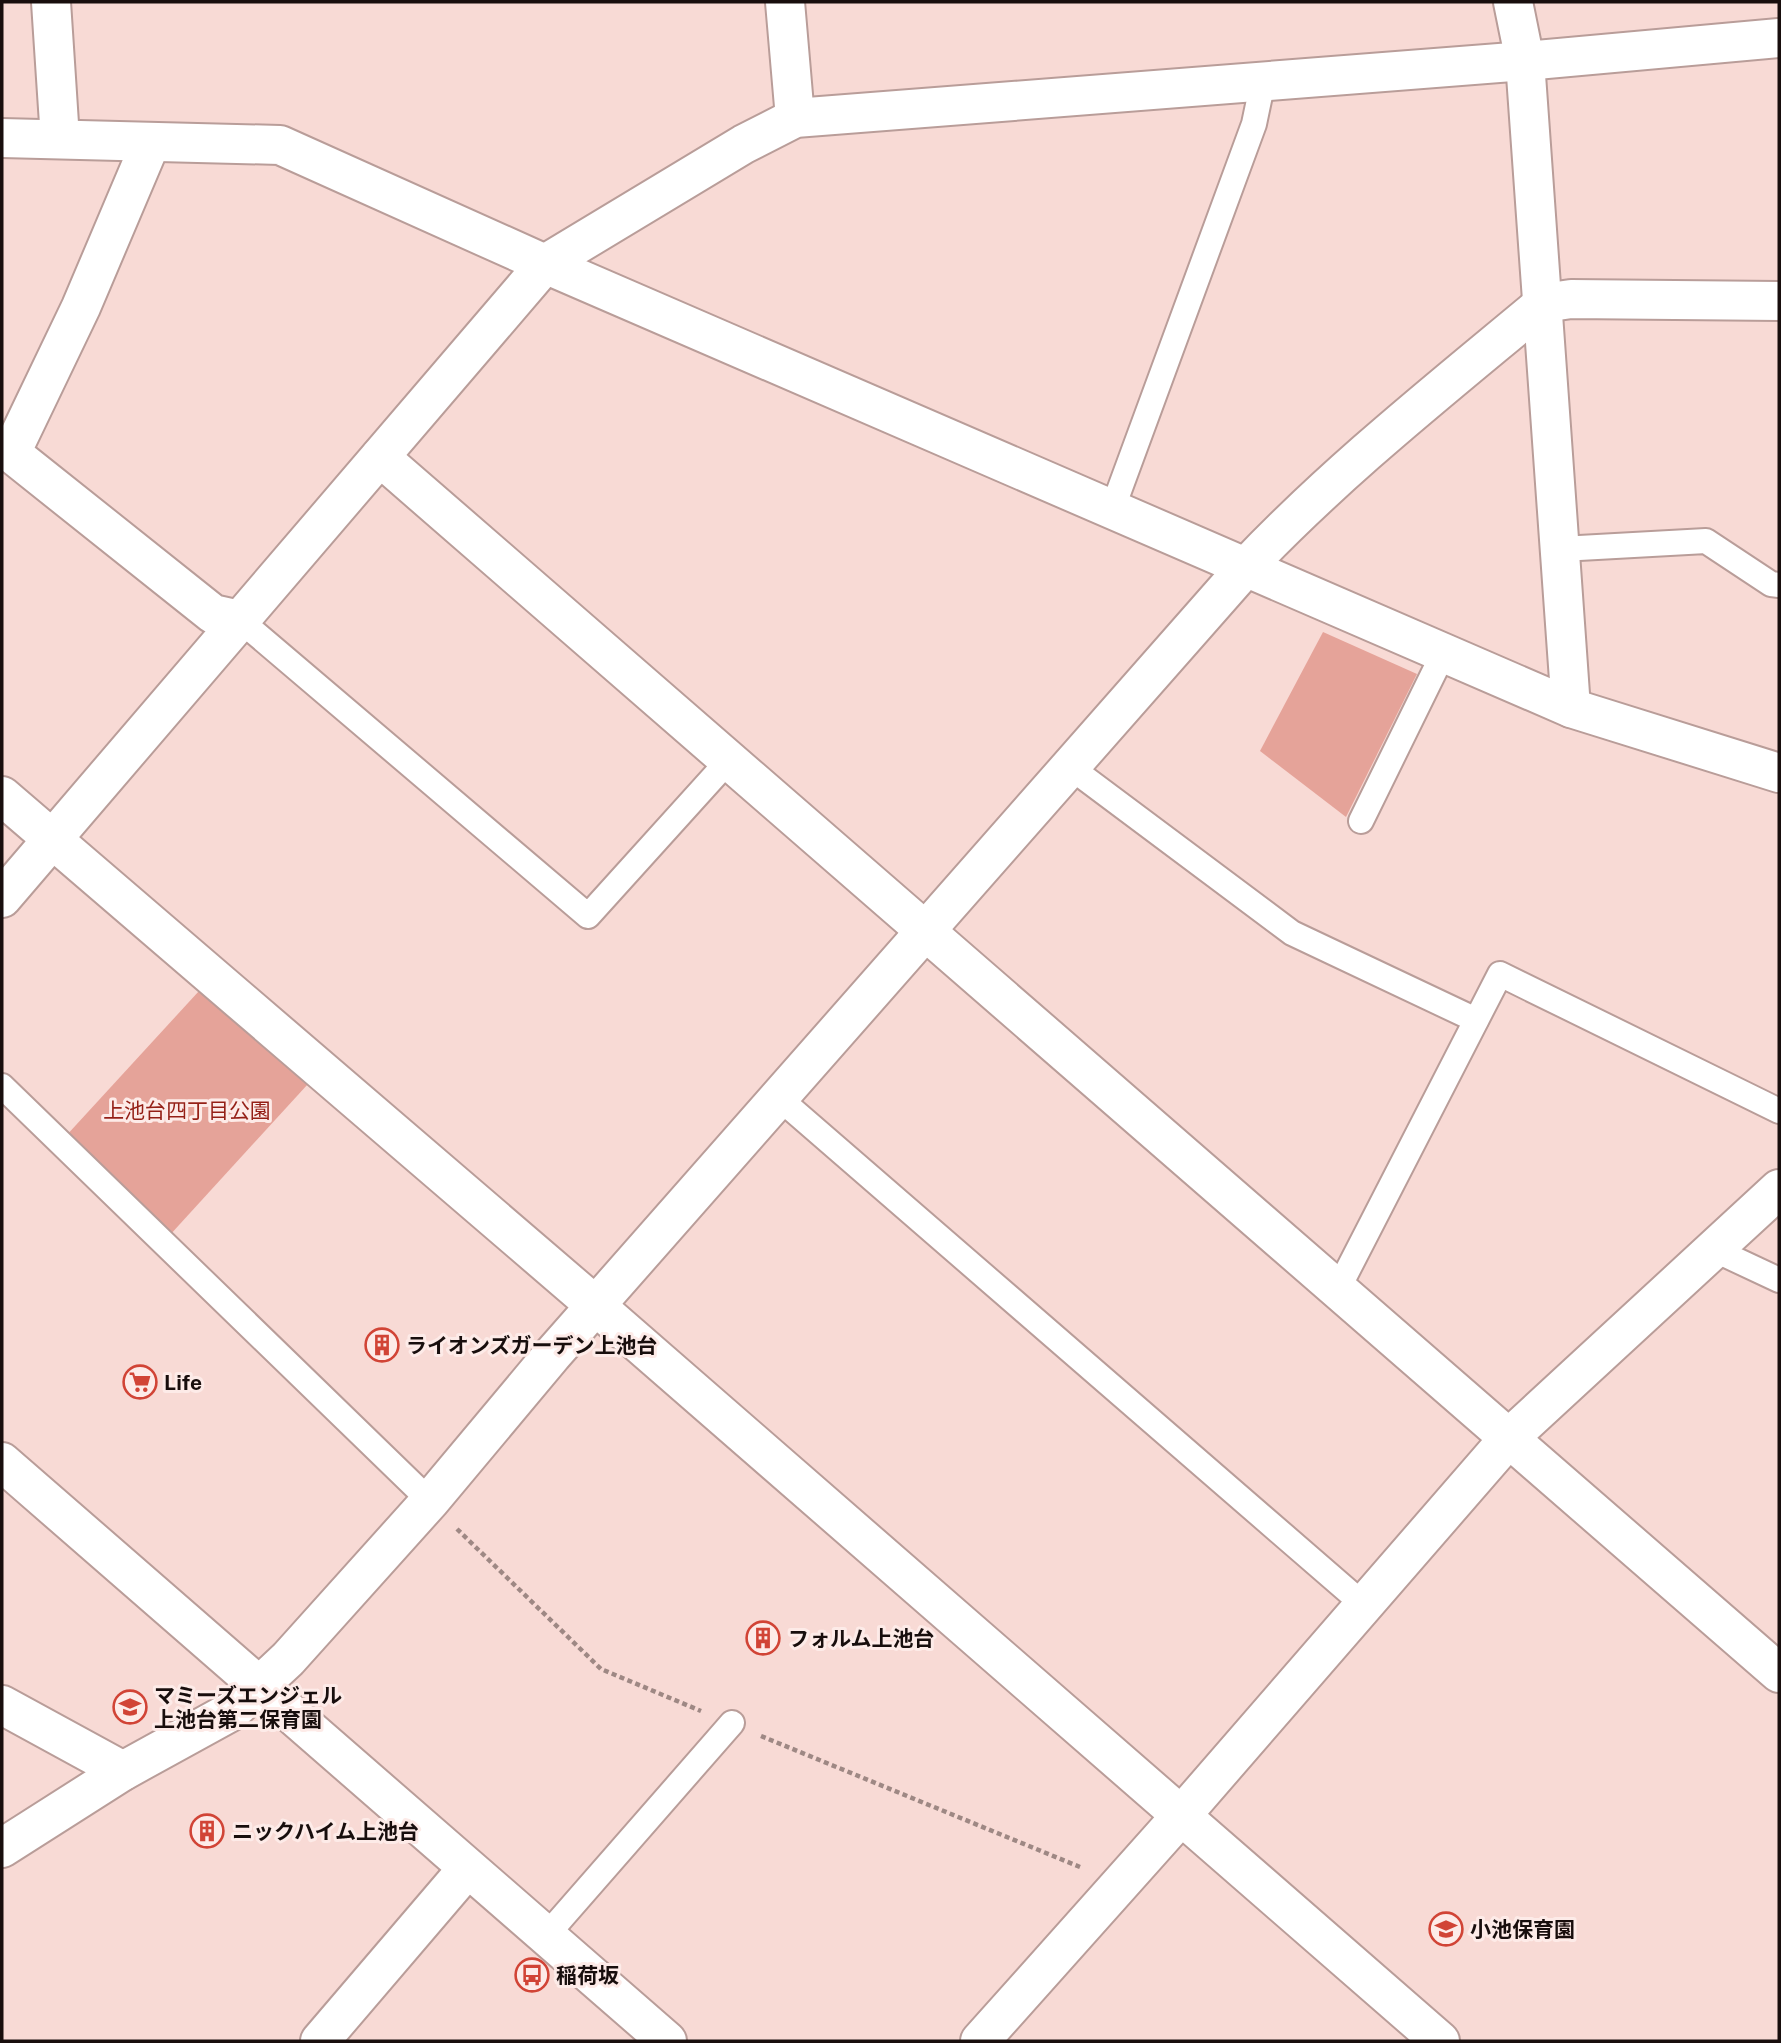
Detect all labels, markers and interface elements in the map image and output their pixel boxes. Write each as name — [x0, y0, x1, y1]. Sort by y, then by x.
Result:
park label: 上池台四丁目公園 — [103, 1098, 271, 1123]
building icon: ライオンズガーデン上池台 — [363, 1326, 401, 1364]
place label: ライオンズガーデン上池台 — [406, 1333, 658, 1358]
supermarket icon: Life — [121, 1363, 159, 1401]
place label: Life — [164, 1370, 202, 1395]
building icon: フォルム上池台 — [744, 1619, 782, 1657]
place label: フォルム上池台 — [788, 1626, 935, 1651]
place label: マミーズエンジェル 上池台第二保育園 — [154, 1683, 342, 1732]
school or university icon: マミーズエンジェル 上池台第二保育園 — [111, 1688, 149, 1726]
building icon: ニックハイム上池台 — [188, 1812, 226, 1850]
place label: ニックハイム上池台 — [232, 1819, 419, 1844]
school or university icon: 小池保育園 — [1427, 1910, 1465, 1948]
place label: 小池保育園 — [1470, 1917, 1575, 1942]
bus stop icon: 稲荷坂 — [513, 1956, 551, 1994]
place label: 稲荷坂 — [556, 1963, 619, 1988]

